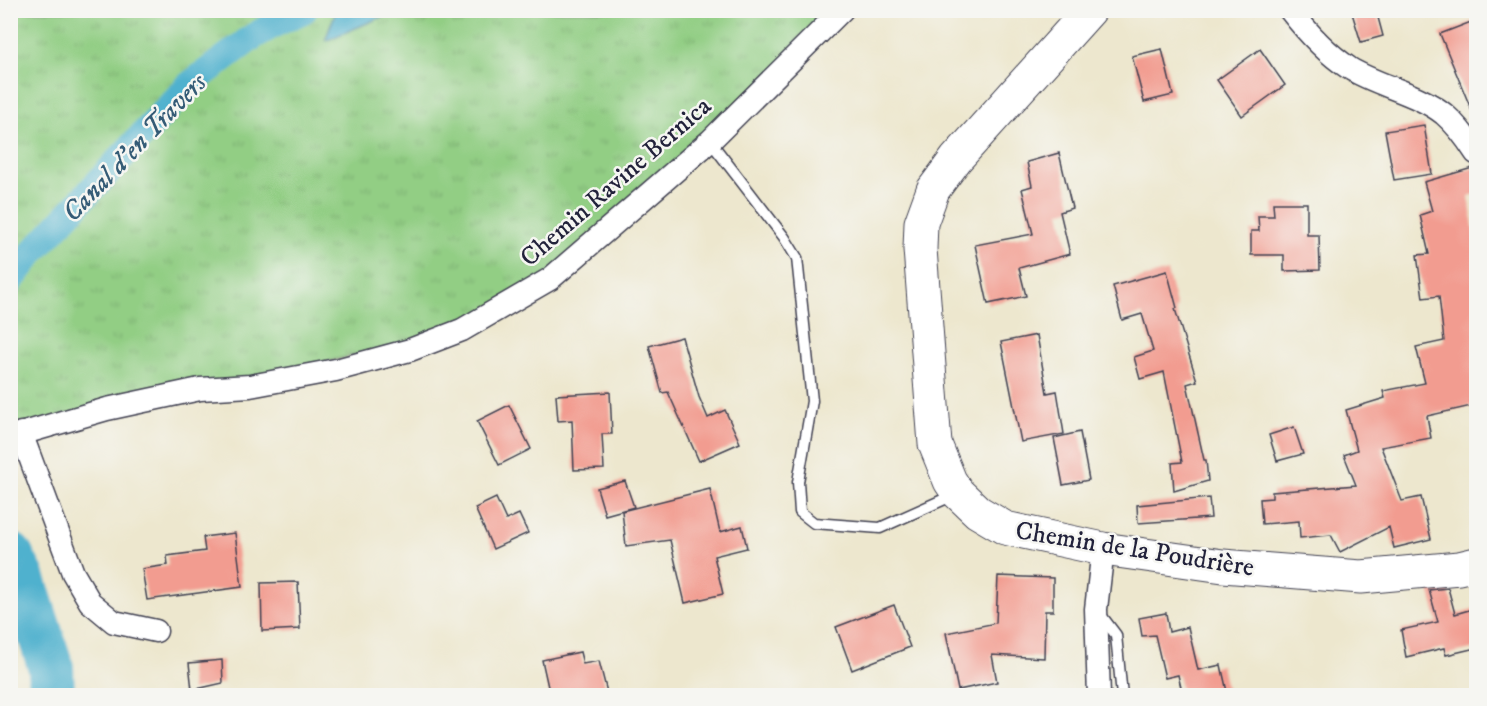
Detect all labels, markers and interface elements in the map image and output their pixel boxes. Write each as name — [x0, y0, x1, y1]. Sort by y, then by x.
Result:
water label: Canal d'en Travers — [55, 66, 215, 229]
street label: Chemin Ravine Bernica — [514, 90, 718, 274]
street label: Chemin de la Poudrière — [1013, 514, 1256, 585]

